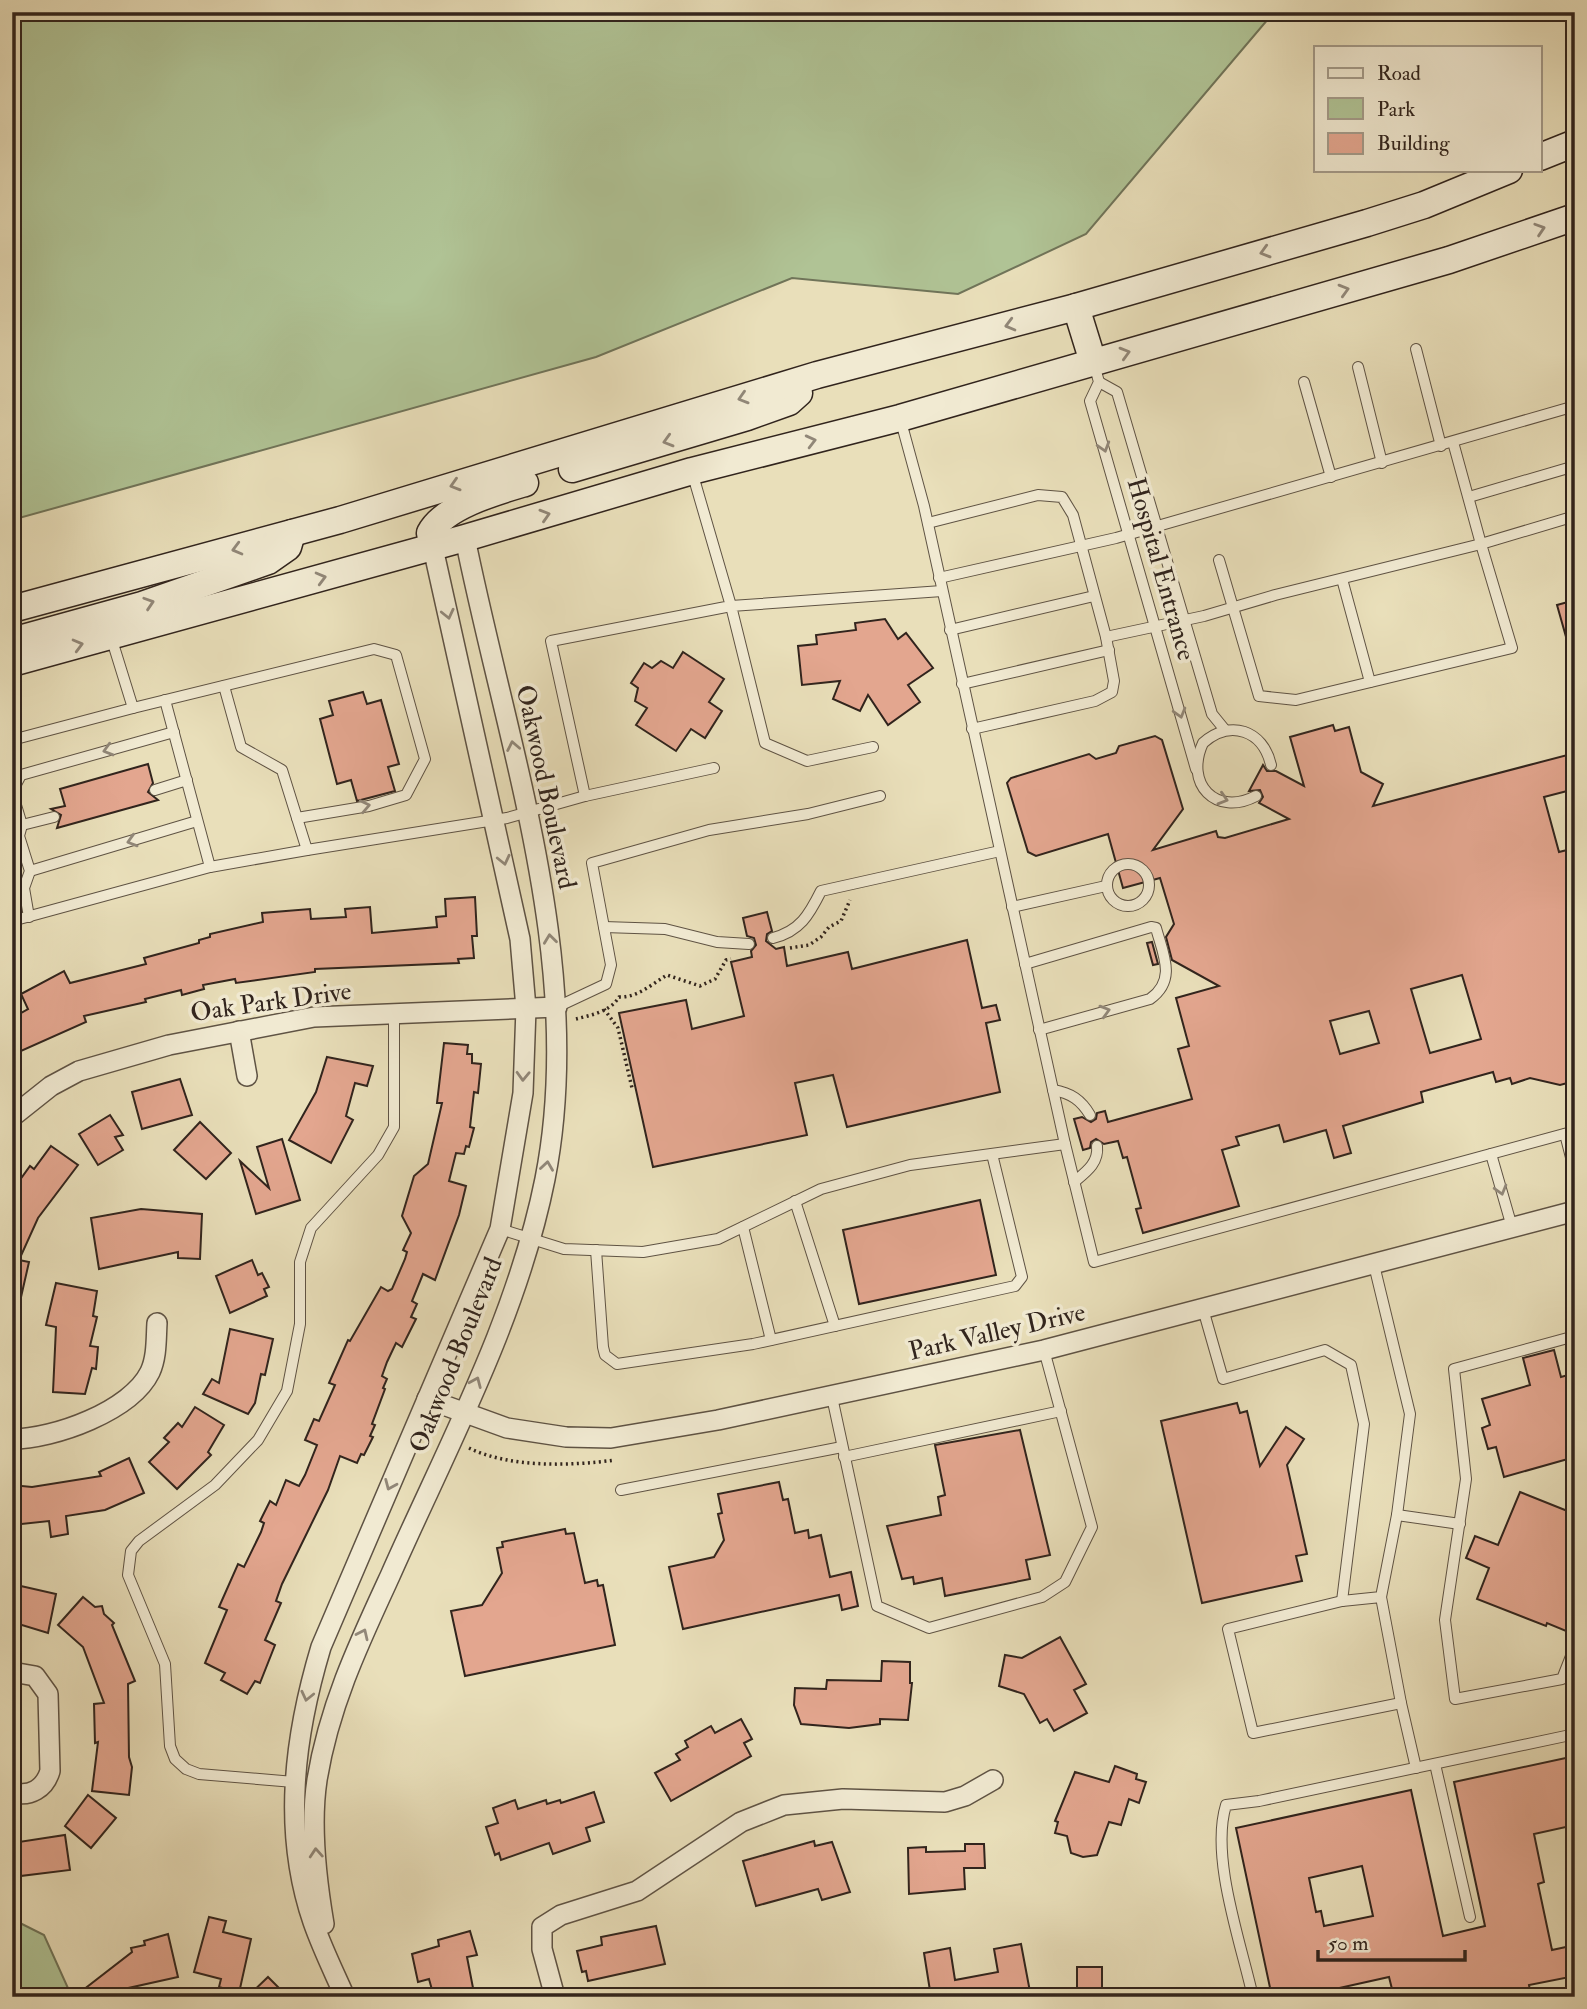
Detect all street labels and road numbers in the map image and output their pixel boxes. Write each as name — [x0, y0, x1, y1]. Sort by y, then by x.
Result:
street label: Hospital Entrance — [1119, 474, 1202, 665]
street label: Oakwood Boulevard — [509, 682, 583, 892]
street label: Oak Park Drive — [189, 975, 354, 1029]
street label: Oakwood Boulevard — [402, 1252, 510, 1457]
street label: Park Valley Drive — [906, 1296, 1089, 1368]

